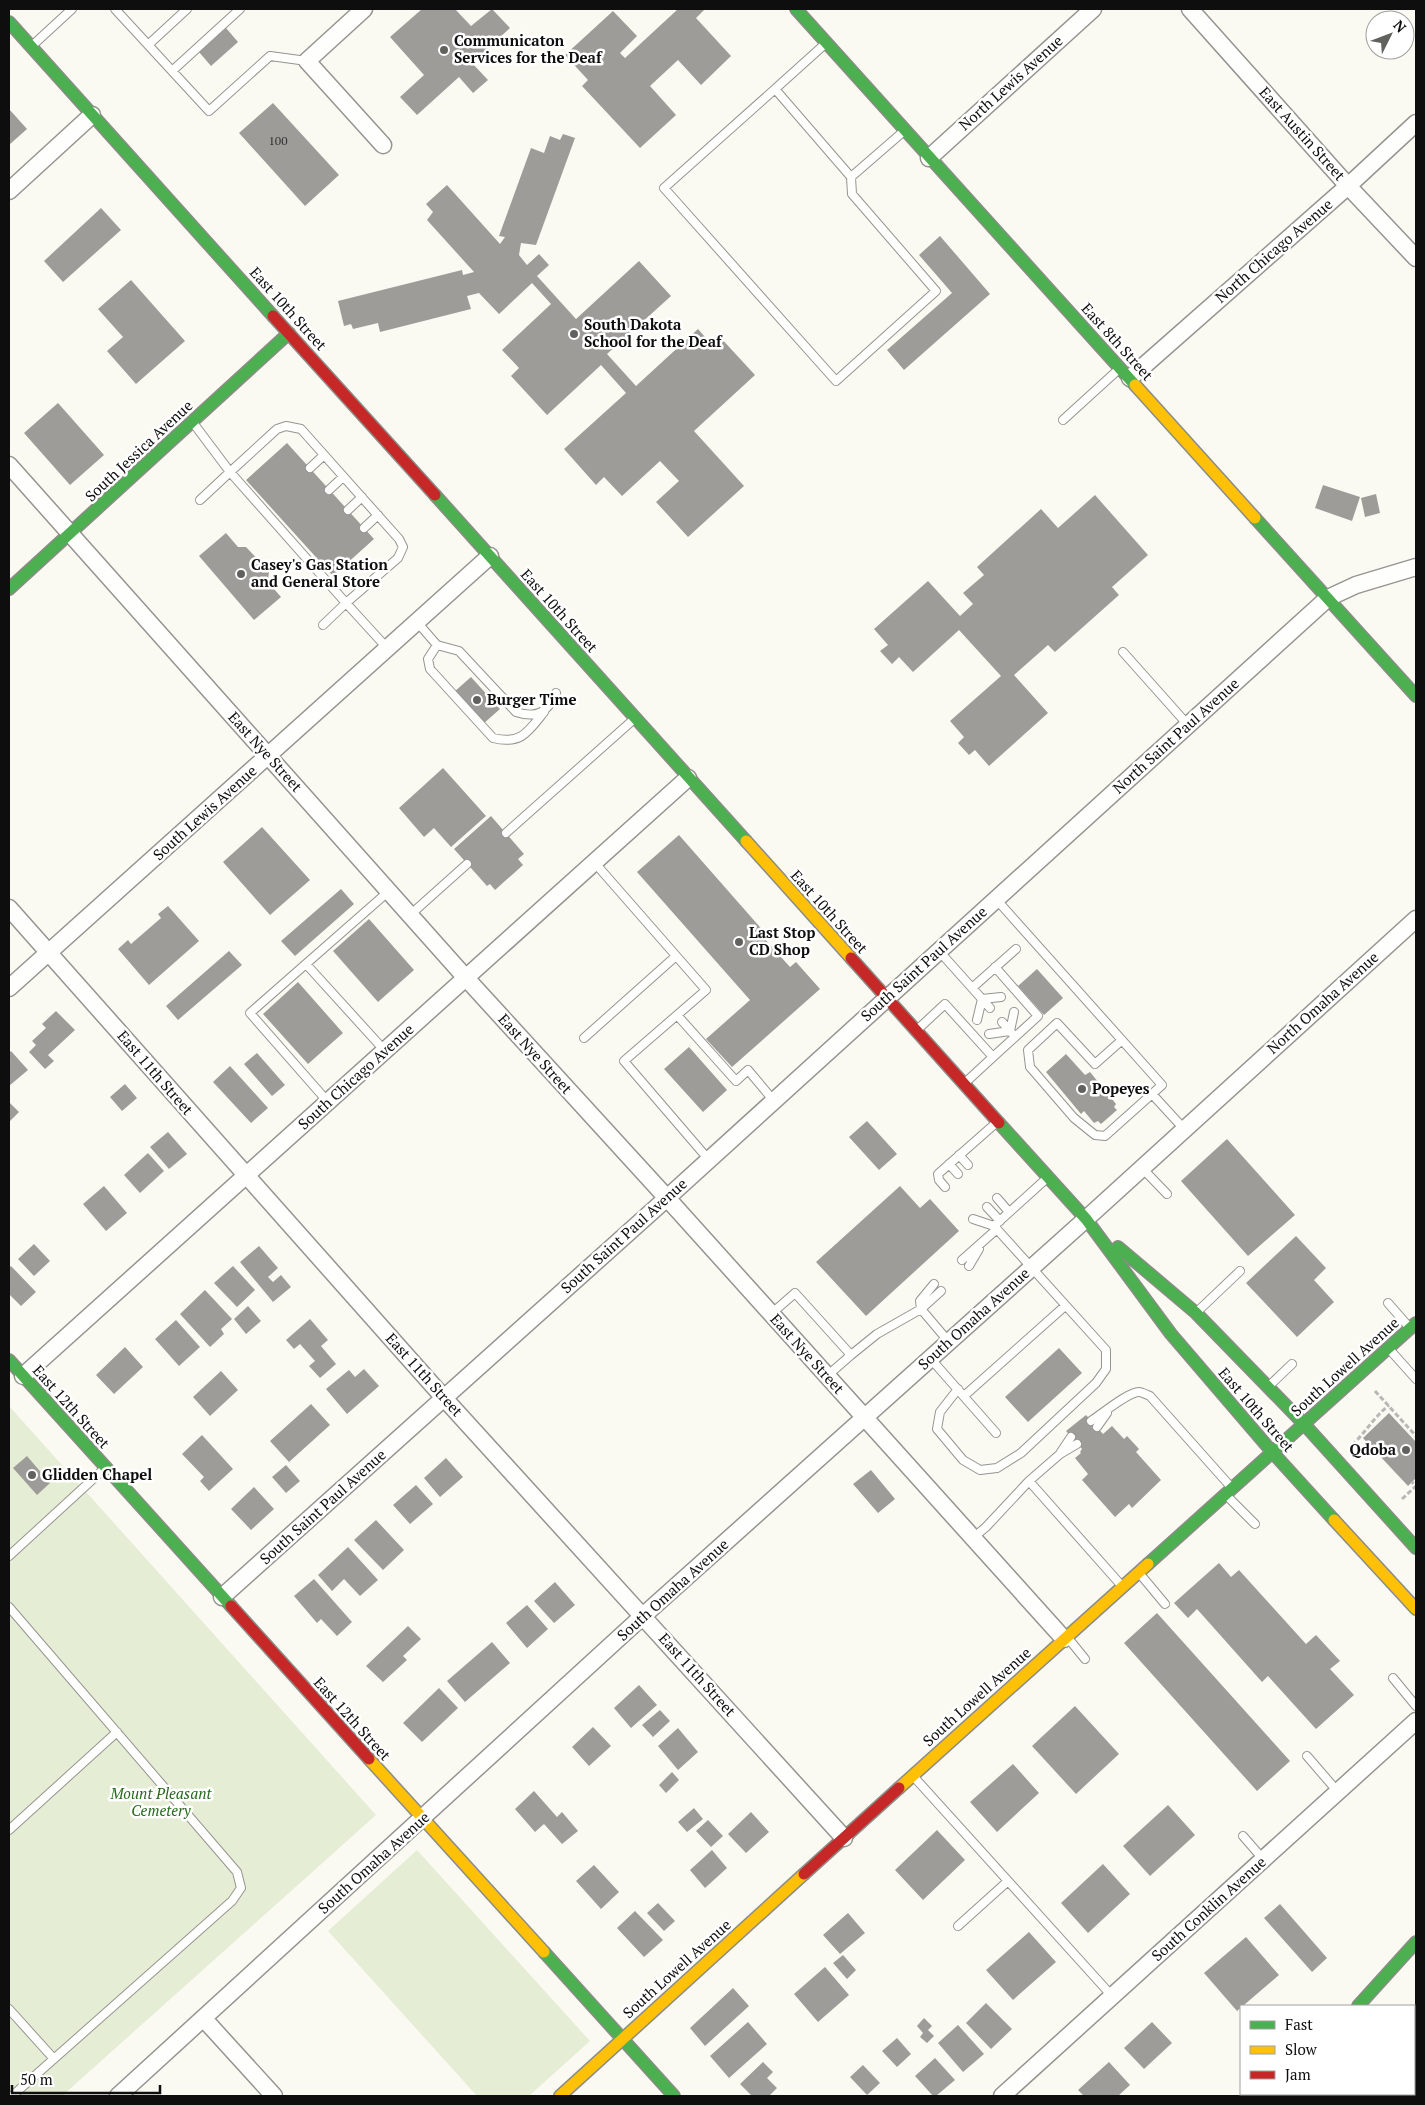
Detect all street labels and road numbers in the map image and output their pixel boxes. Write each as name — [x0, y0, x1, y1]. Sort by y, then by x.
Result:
street label: North Lewis Avenue — [954, 30, 1067, 134]
street label: East Austin Street — [1255, 82, 1351, 185]
street label: North Chicago Avenue — [1210, 194, 1336, 307]
street label: East 10th Street — [246, 262, 332, 355]
street label: East 8th Street — [1078, 298, 1158, 385]
street label: South Jessica Avenue — [80, 395, 196, 505]
street label: East 10th Street — [517, 564, 603, 657]
street label: North Saint Paul Avenue — [1108, 673, 1243, 797]
street label: East Nye Street — [224, 707, 307, 796]
street label: South Lewis Avenue — [148, 760, 260, 864]
street label: East 10th Street — [787, 865, 873, 958]
street label: South Saint Paul Avenue — [856, 901, 991, 1025]
street label: North Omaha Avenue — [1262, 947, 1382, 1058]
street label: East Nye Street — [494, 1009, 577, 1098]
street label: South Chicago Avenue — [293, 1019, 417, 1134]
street label: East 11th Street — [113, 1026, 198, 1119]
street label: South Saint Paul Avenue — [556, 1173, 691, 1297]
street label: South Omaha Avenue — [913, 1263, 1033, 1374]
street label: East Nye Street — [766, 1309, 849, 1398]
street label: South Lowell Avenue — [1286, 1312, 1403, 1420]
street label: East 11th Street — [382, 1328, 468, 1421]
street label: East 12th Street — [29, 1360, 115, 1453]
street label: East 10th Street — [1214, 1363, 1299, 1456]
street label: South Saint Paul Avenue — [255, 1444, 390, 1568]
street label: South Omaha Avenue — [612, 1534, 732, 1645]
street label: East 11th Street — [655, 1628, 741, 1721]
street label: South Lowell Avenue — [918, 1642, 1035, 1750]
street label: East 12th Street — [310, 1672, 396, 1765]
street label: South Omaha Avenue — [313, 1807, 433, 1918]
street label: South Conklin Avenue — [1147, 1851, 1270, 1965]
street label: South Lowell Avenue — [618, 1914, 735, 2022]

